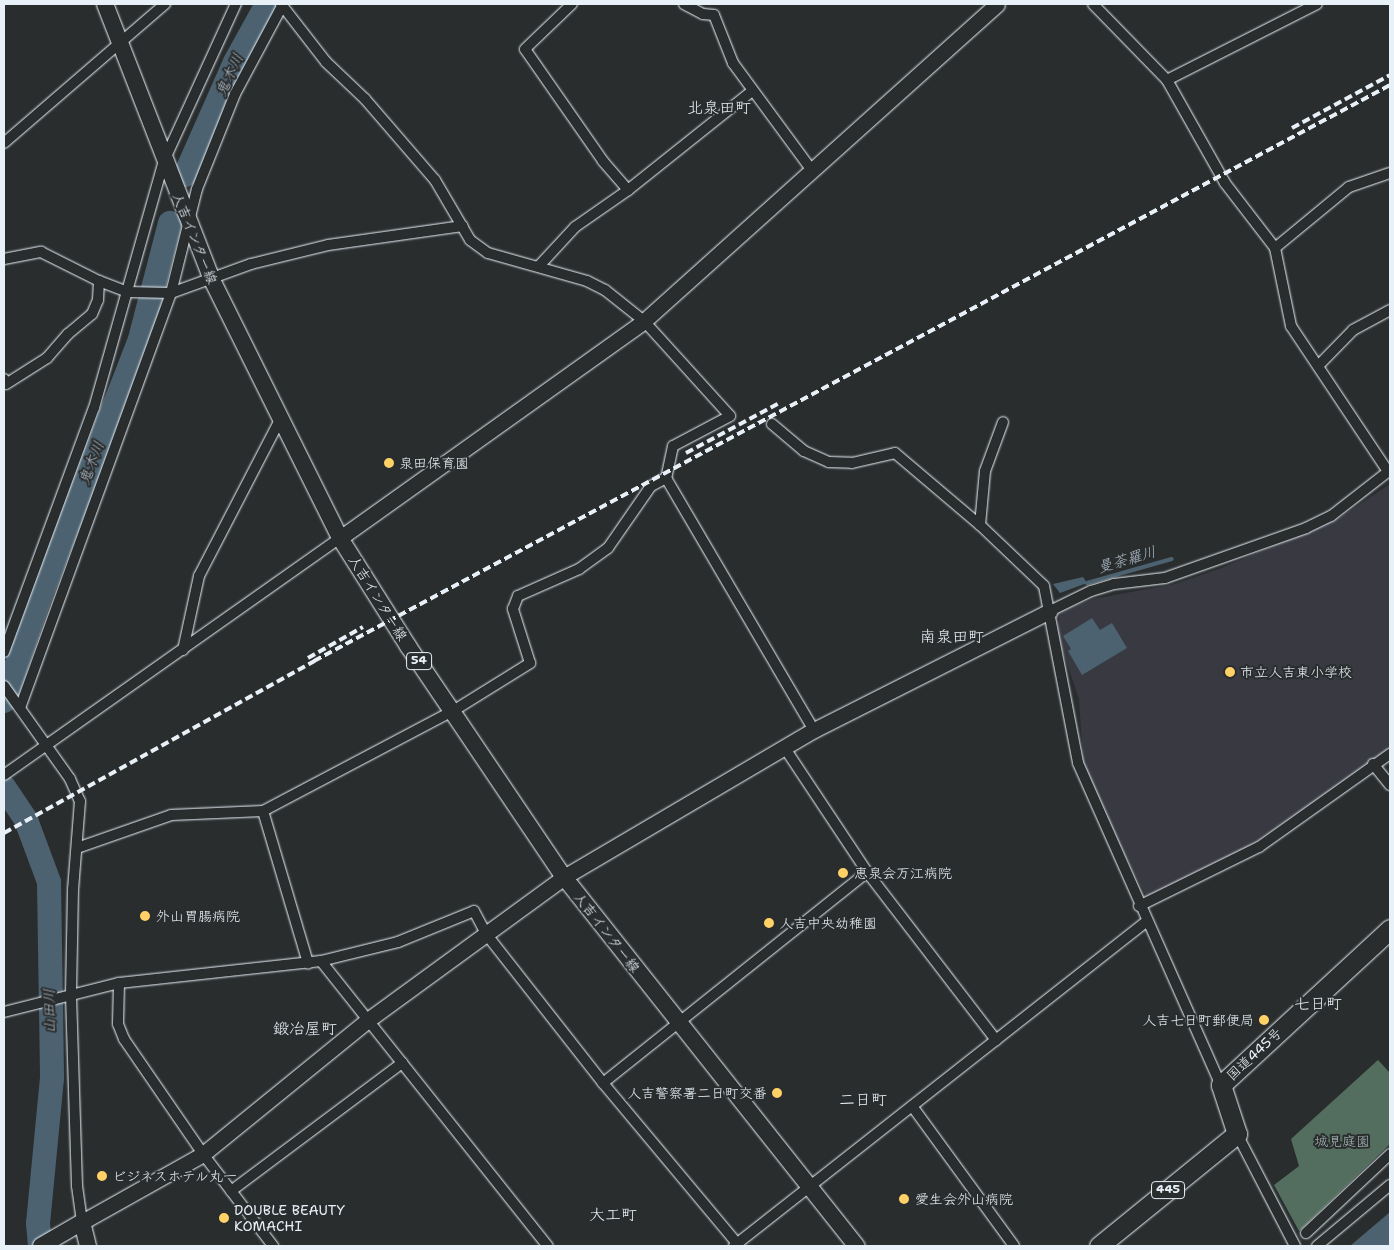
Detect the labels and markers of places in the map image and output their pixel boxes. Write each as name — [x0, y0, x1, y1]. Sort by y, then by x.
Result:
place label: 泉田保育園 — [399, 455, 469, 471]
marker: 泉田保育園 — [383, 457, 395, 469]
place label: 市立人吉東小学校 — [1240, 664, 1352, 680]
marker: 市立人吉東小学校 — [1224, 666, 1236, 678]
place label: 恵泉会万江病院 — [854, 865, 952, 881]
marker: 恵泉会万江病院 — [836, 866, 850, 880]
place label: 外山胃腸病院 — [156, 908, 240, 924]
marker: 外山胃腸病院 — [138, 909, 152, 923]
place label: 人吉中央幼稚園 — [779, 915, 877, 931]
marker: 人吉中央幼稚園 — [763, 917, 775, 929]
place label: 人吉七日町郵便局 — [1142, 1012, 1254, 1028]
marker: 人吉七日町郵便局 — [1258, 1014, 1270, 1026]
place label: 人吉警察署二日町交番 — [627, 1085, 767, 1101]
marker: 人吉警察署二日町交番 — [771, 1087, 783, 1099]
place label: ビジネスホテル丸一 — [112, 1168, 238, 1184]
marker: ビジネスホテル丸一 — [96, 1170, 108, 1182]
place label: 愛生会外山病院 — [915, 1191, 1013, 1207]
marker: 愛生会外山病院 — [897, 1192, 911, 1206]
place label: DOUBLE BEAUTY KOMACHI — [234, 1202, 345, 1234]
marker: DOUBLE BEAUTY KOMACHI — [218, 1212, 230, 1224]

